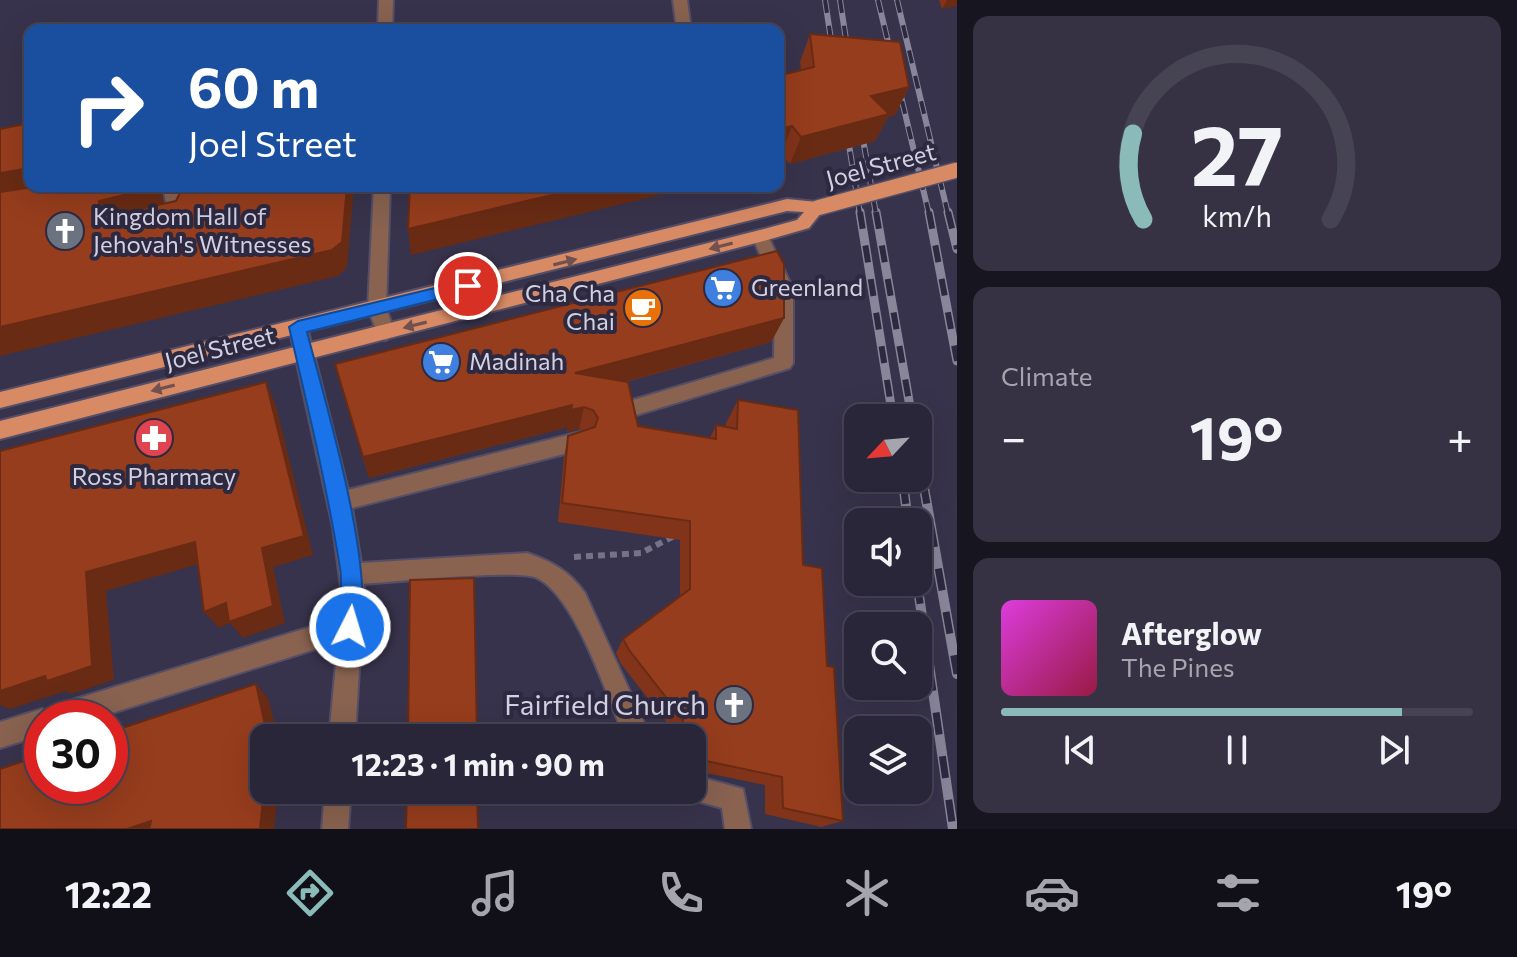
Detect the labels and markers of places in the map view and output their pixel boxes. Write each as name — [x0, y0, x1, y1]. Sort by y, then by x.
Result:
place label: Kingdom Hall of Jehovah's Witnesses — [93, 201, 311, 258]
church icon: Kingdom Hall of Jehovah's Witnesses — [44, 210, 86, 252]
pin — [434, 252, 502, 320]
supermarket icon: Greenland — [702, 267, 744, 309]
place label: Greenland — [751, 272, 863, 301]
place label: Cha Cha Chai — [525, 278, 615, 335]
cafe icon: Cha Cha Chai — [622, 287, 664, 329]
supermarket icon: Madinah — [420, 341, 462, 383]
place label: Madinah — [469, 346, 564, 375]
pharmacy icon: Ross Pharmacy — [133, 417, 175, 459]
place label: Ross Pharmacy — [72, 461, 236, 490]
church icon: Fairfield Church — [713, 684, 755, 726]
place label: Fairfield Church — [504, 687, 706, 721]

